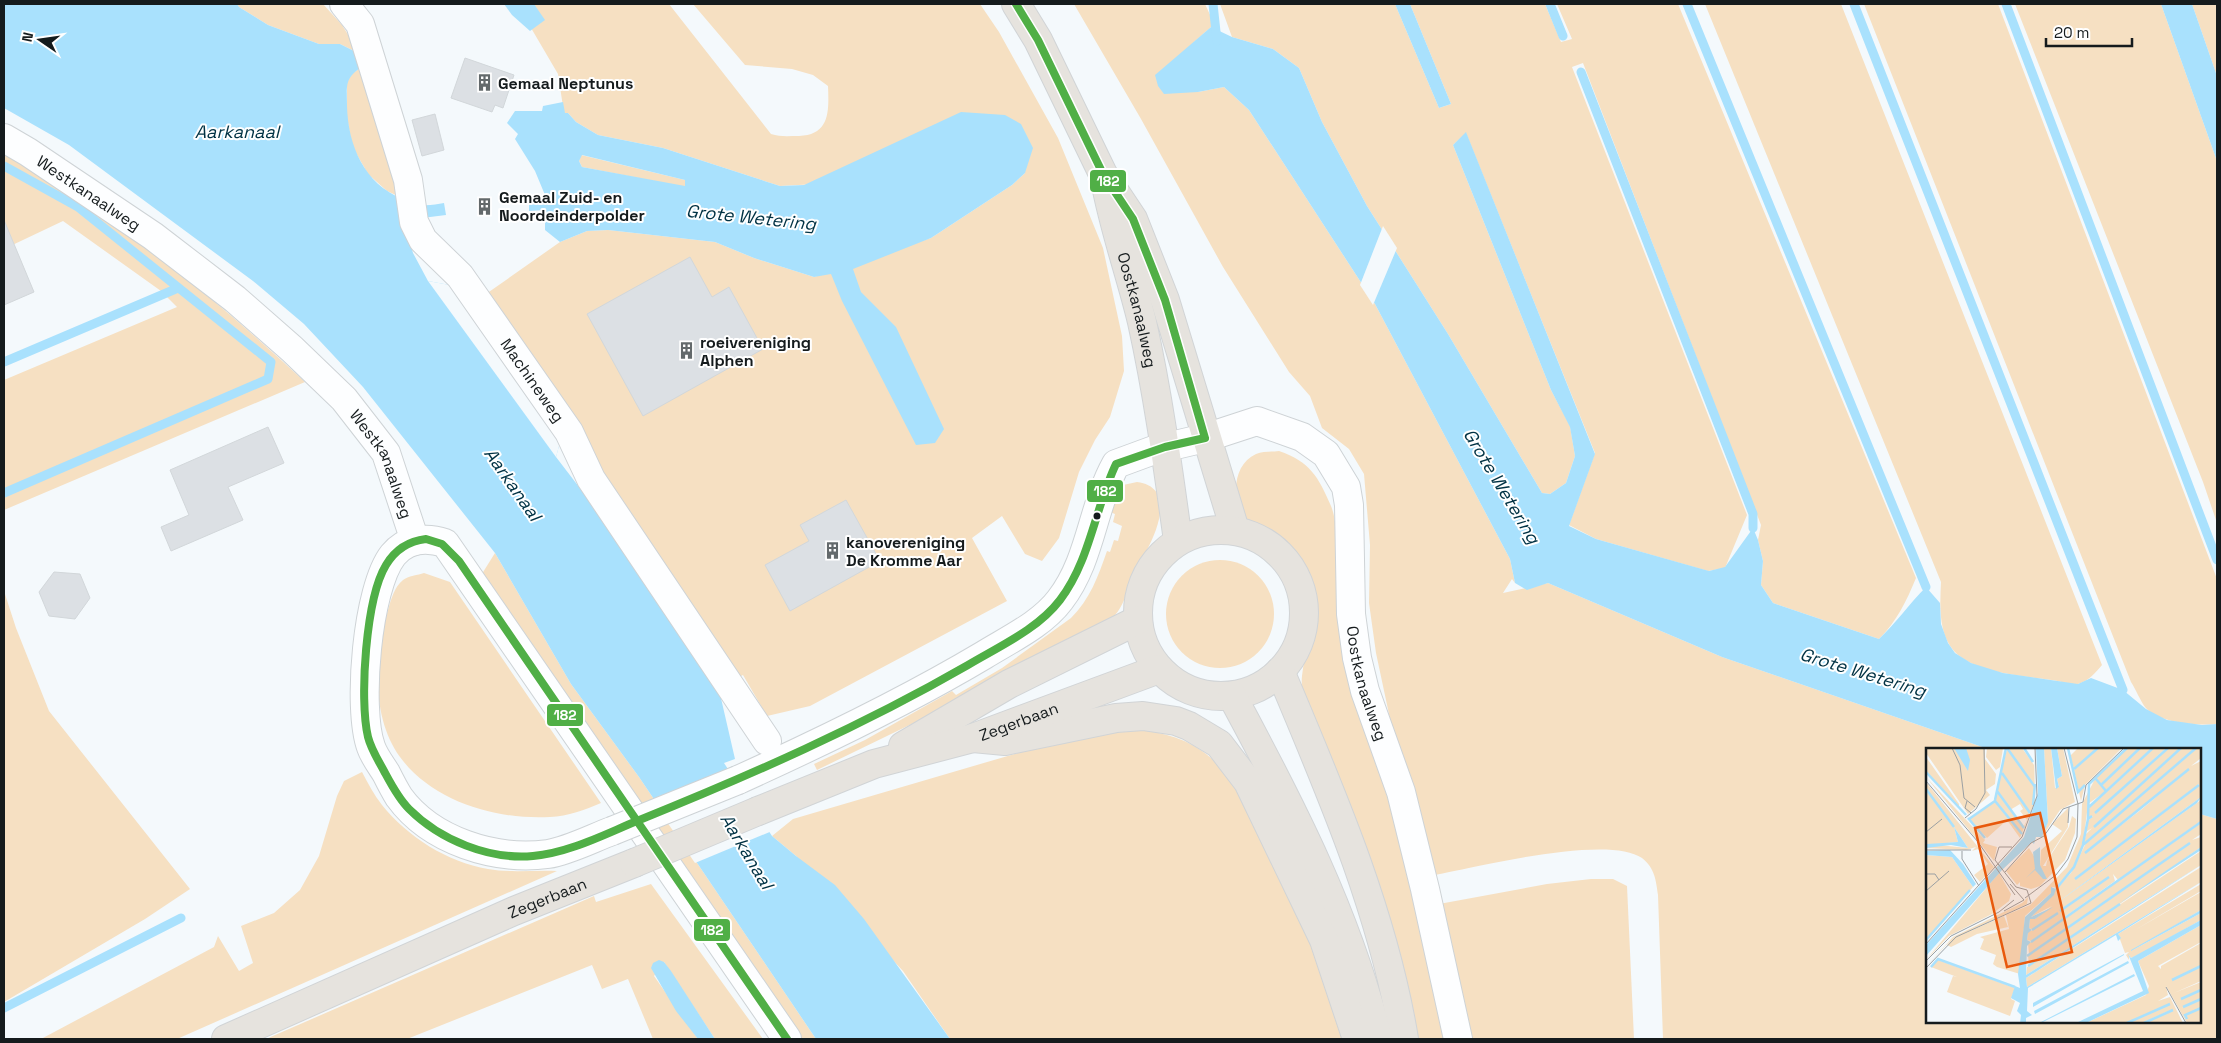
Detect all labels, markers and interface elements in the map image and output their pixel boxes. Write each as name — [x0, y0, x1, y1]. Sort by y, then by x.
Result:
north arrow — [15, 15, 65, 65]
scale bar — [2046, 15, 2132, 47]
text: 20 m — [2054, 23, 2089, 42]
text: N — [18, 30, 37, 44]
building icon: Gemaal Neptunus — [474, 73, 494, 93]
place label: Gemaal Neptunus — [498, 73, 633, 94]
water label: Aarkanaal — [195, 120, 282, 143]
street label: Westkanaalweg — [33, 150, 145, 235]
line badge: 182 — [1089, 169, 1127, 193]
text: 182 — [1096, 172, 1120, 190]
place label: Gemaal Zuid- en Noordeinderpolder — [499, 187, 645, 226]
building icon: Gemaal Zuid- en Noordeinderpolder — [475, 196, 495, 216]
water label: Grote Wetering — [685, 199, 818, 235]
street label: Oostkanaalweg — [1113, 250, 1162, 370]
place label: roeivereniging Alphen — [700, 332, 811, 371]
street label: Machineweg — [496, 334, 569, 426]
building icon: roeivereniging Alphen — [676, 341, 696, 361]
street label: Westkanaalweg — [345, 405, 417, 521]
water label: Grote Wetering — [1459, 424, 1546, 549]
water label: Aarkanaal — [479, 443, 548, 527]
line badge: 182 — [1086, 479, 1124, 503]
text: 182 — [1093, 482, 1117, 500]
unlabelled marker — [1092, 511, 1102, 521]
place label: kanovereniging De Kromme Aar — [846, 532, 965, 571]
building icon: kanovereniging De Kromme Aar — [822, 541, 842, 561]
street label: Oostkanaalweg — [1342, 624, 1392, 744]
water label: Grote Wetering — [1797, 642, 1930, 702]
street label: Zegerbaan — [976, 697, 1061, 745]
line badge: 182 — [546, 703, 584, 727]
text: 182 — [553, 706, 577, 724]
inset map — [1926, 748, 2201, 1023]
water label: Aarkanaal — [715, 809, 780, 895]
street label: Zegerbaan — [505, 873, 590, 923]
line badge: 182 — [693, 918, 731, 942]
text: 182 — [700, 921, 724, 939]

